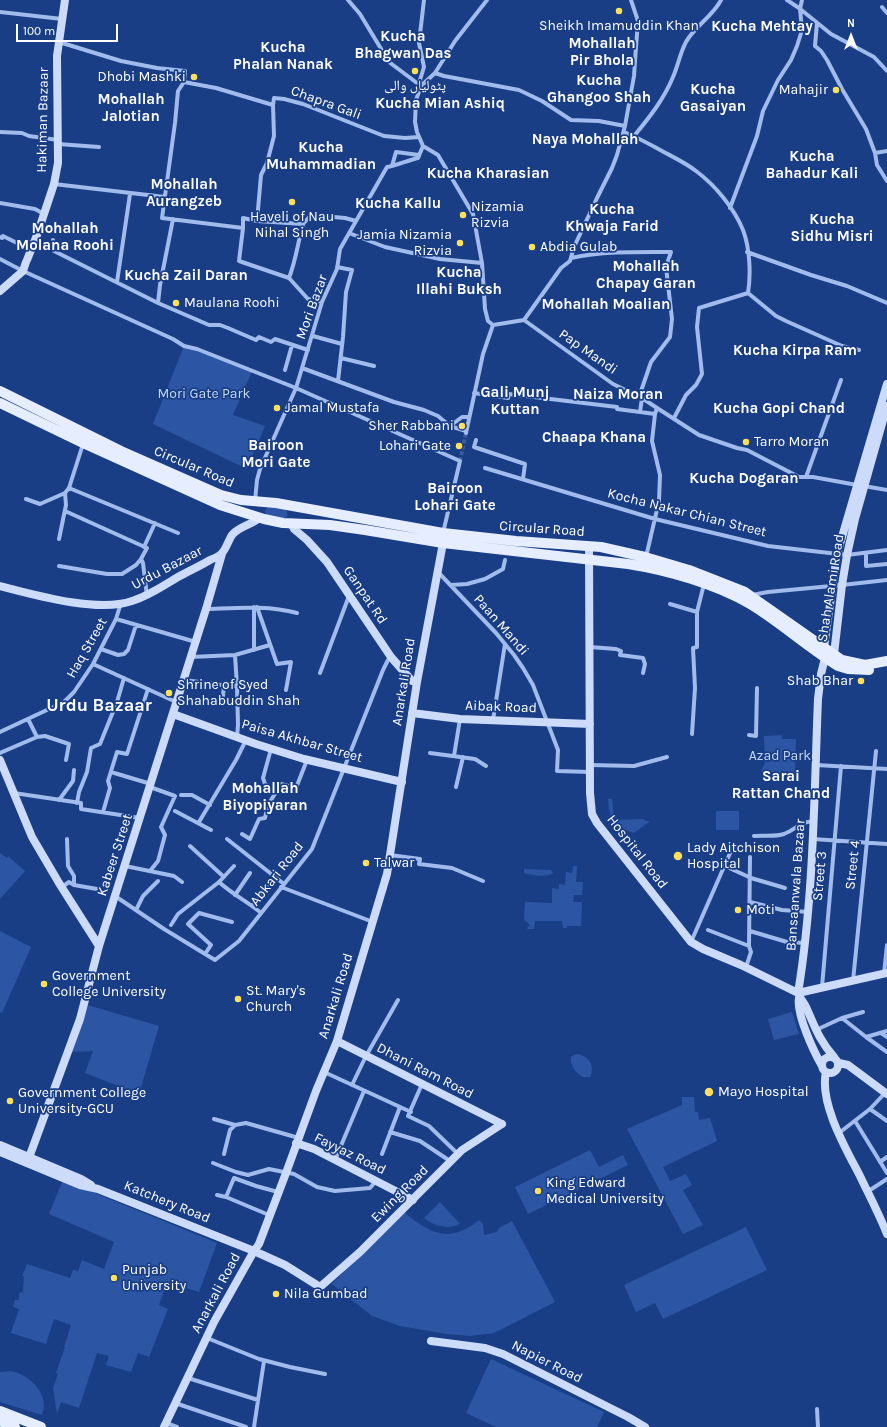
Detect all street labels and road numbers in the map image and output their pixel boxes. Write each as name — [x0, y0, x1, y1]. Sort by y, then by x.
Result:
street label: Hakiman Bazaar — [34, 67, 52, 173]
street label: Chapra Gali — [288, 82, 364, 124]
street label: Mori Bazar — [292, 272, 332, 342]
street label: Pap Mandi — [556, 326, 620, 378]
street label: Circular Road — [151, 443, 237, 491]
street label: Kocha Nakar Chian Street — [606, 485, 768, 541]
street label: Circular Road — [499, 518, 585, 540]
street label: Shah Alami Road — [814, 533, 848, 643]
street label: Urdu Bazaar — [129, 542, 205, 594]
street label: Ganpat Rd — [339, 563, 391, 627]
street label: Paan Mandi — [470, 591, 532, 659]
street label: Haq Street — [63, 615, 111, 681]
street label: Anarkali Road — [389, 637, 419, 727]
street label: Aibak Road — [465, 697, 537, 717]
street label: Paisa Akhbar Street — [240, 716, 364, 766]
street label: Kabeer Street — [94, 812, 136, 898]
street label: Hospital Road — [603, 812, 671, 892]
street label: Bansaanwala Bazaar — [783, 818, 809, 952]
street label: Abkari Road — [247, 839, 307, 909]
street label: Street 4 — [842, 839, 864, 891]
street label: Street 3 — [809, 850, 831, 902]
street label: Anarkali Road — [315, 951, 357, 1041]
street label: Dhani Ram Road — [374, 1039, 476, 1103]
street label: Fayyaz Road — [311, 1129, 389, 1179]
street label: Ewing Road — [368, 1162, 432, 1226]
street label: Katchery Road — [121, 1177, 213, 1227]
street label: Anarkali Road — [188, 1250, 244, 1336]
street label: Napier Road — [509, 1337, 585, 1387]

